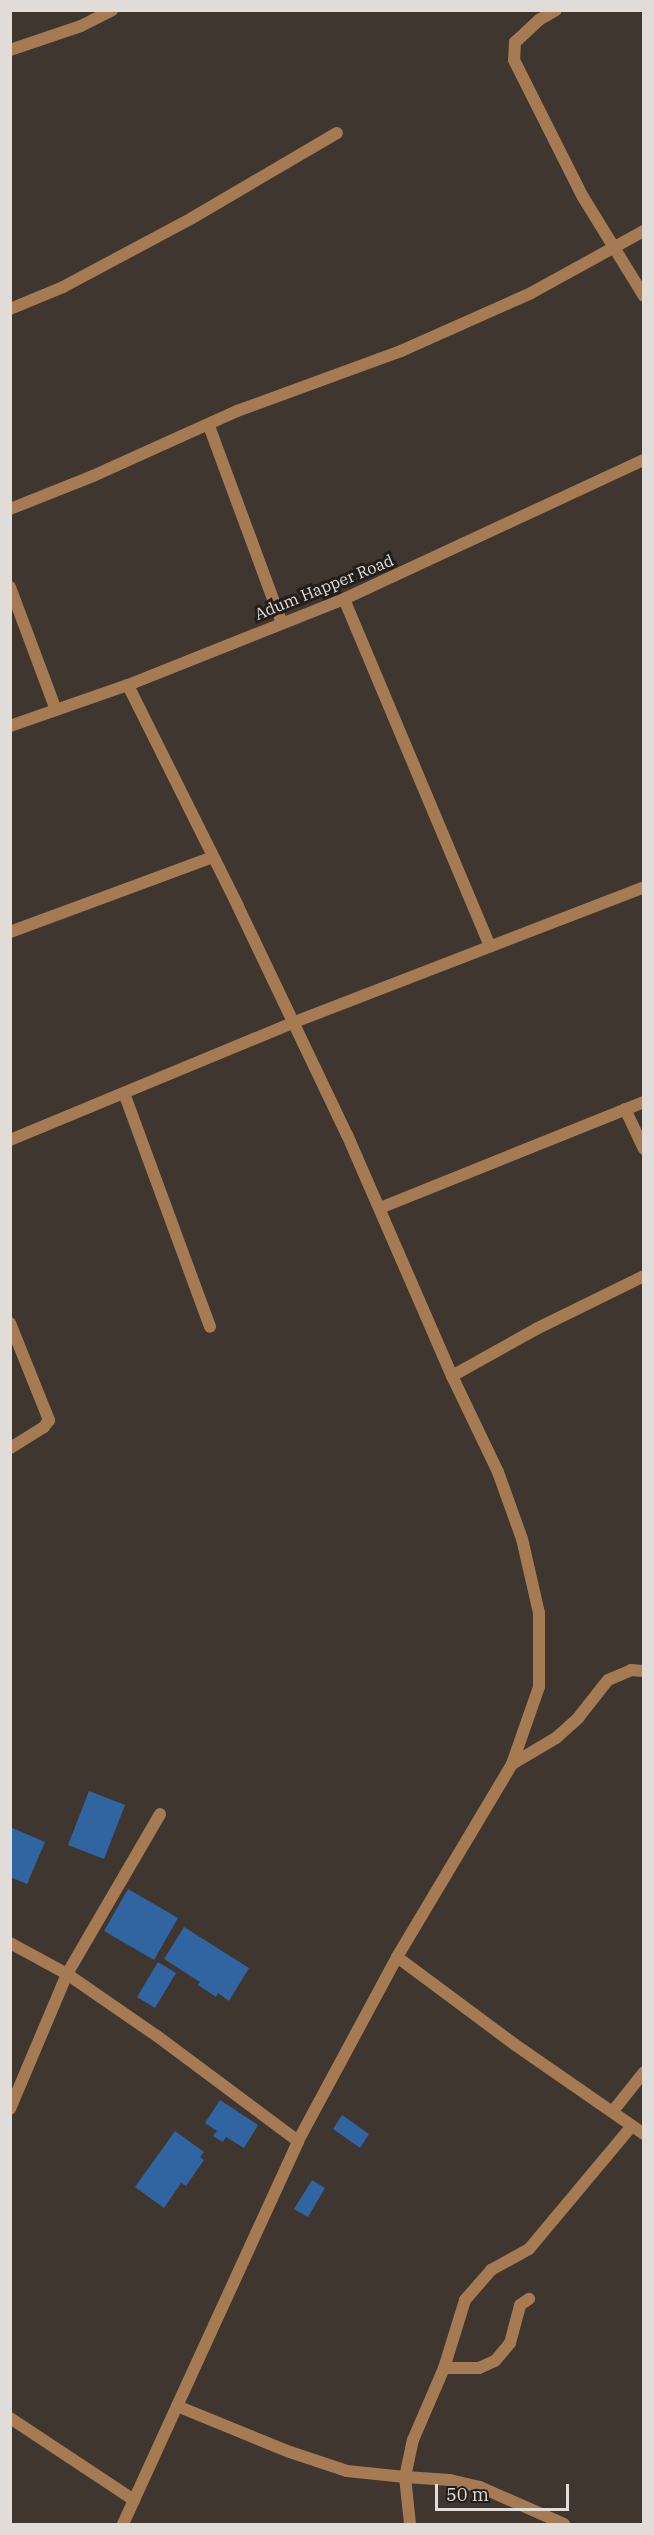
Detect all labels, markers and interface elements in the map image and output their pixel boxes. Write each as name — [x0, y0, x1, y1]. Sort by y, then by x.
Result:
street label: Adum Happer Road — [252, 550, 396, 624]
scale bar — [438, 2472, 572, 2510]
text: 50 m — [446, 2483, 489, 2506]

